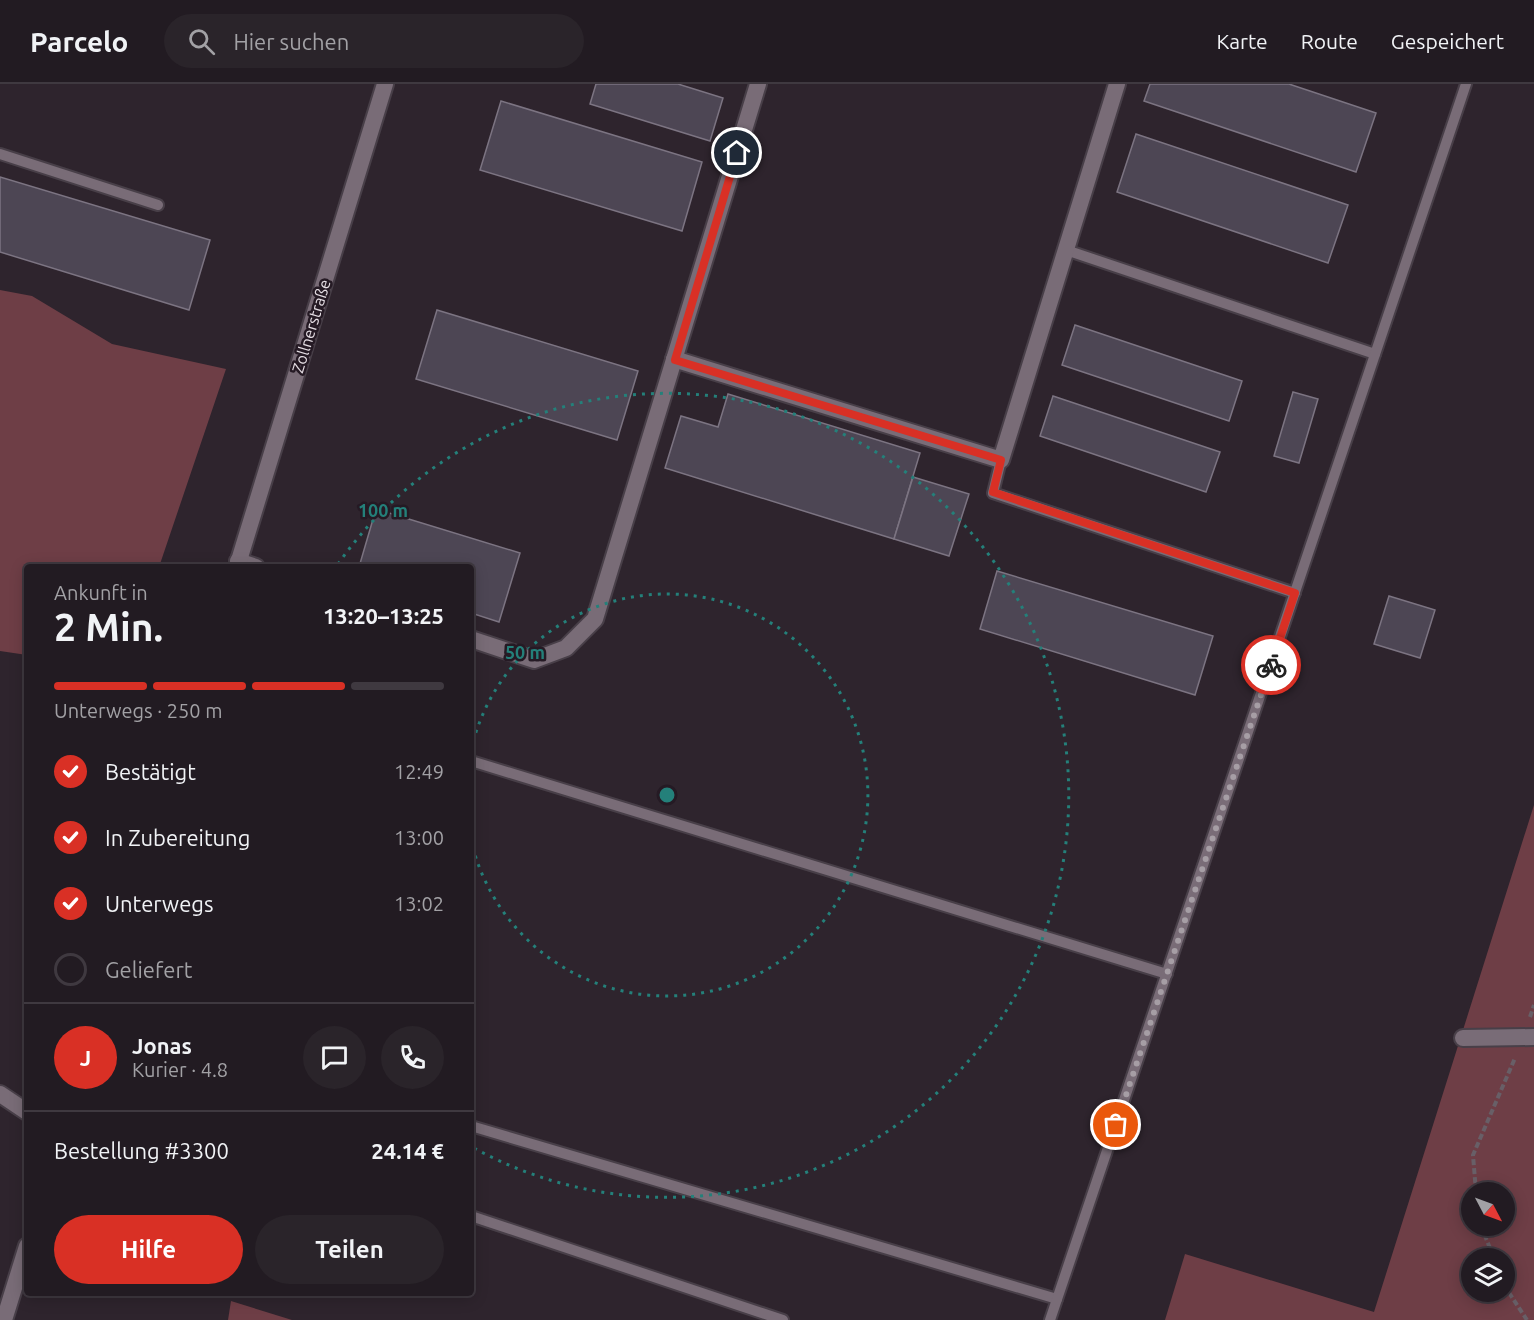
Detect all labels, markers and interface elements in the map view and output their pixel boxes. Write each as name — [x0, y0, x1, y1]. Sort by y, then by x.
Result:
search box — [164, 14, 584, 68]
icon: search — [185, 25, 218, 58]
text: Parcelo — [30, 26, 128, 57]
text: Hier suchen — [233, 29, 349, 54]
text: Karte — [1216, 29, 1268, 53]
text: Route — [1301, 29, 1358, 53]
text: Gespeichert — [1391, 29, 1504, 53]
pin — [711, 127, 762, 178]
icon: home — [720, 136, 753, 169]
street label: Zollnerstraße — [288, 277, 334, 375]
text: 100 m — [358, 500, 408, 520]
text: Ankunft in — [54, 581, 148, 604]
text: 13:20–13:25 — [323, 603, 444, 628]
text: 2 Min. — [54, 605, 163, 648]
courier — [1241, 635, 1301, 695]
text: 50 m — [505, 642, 545, 662]
icon: bike — [1255, 649, 1288, 682]
text: Unterwegs · 250 m — [54, 699, 222, 722]
icon: check — [54, 755, 87, 788]
text: Bestätigt — [105, 759, 196, 784]
text: 12:49 — [394, 760, 444, 783]
centre of rings — [657, 785, 677, 805]
icon: check — [54, 821, 87, 854]
text: In Zubereitung — [105, 825, 250, 850]
text: 13:00 — [394, 826, 444, 849]
icon: check — [54, 887, 87, 920]
text: Unterwegs — [105, 891, 214, 916]
text: 13:02 — [394, 892, 444, 915]
text: Geliefert — [105, 957, 192, 982]
button: chat — [303, 1026, 366, 1089]
button: phone — [381, 1026, 444, 1089]
text: Jonas — [132, 1033, 192, 1058]
text: J — [80, 1045, 91, 1070]
text: Kurier · 4.8 — [132, 1058, 228, 1081]
pin — [1090, 1099, 1141, 1150]
icon: bag — [1099, 1108, 1132, 1141]
text: Bestellung #3300 — [54, 1138, 229, 1163]
text: 24.14 € — [371, 1138, 444, 1163]
north arrow — [1461, 1182, 1515, 1236]
map controls — [1461, 1182, 1515, 1302]
button: Hilfe — [54, 1215, 243, 1284]
button: Teilen — [255, 1215, 444, 1284]
button: layers — [1461, 1248, 1515, 1302]

